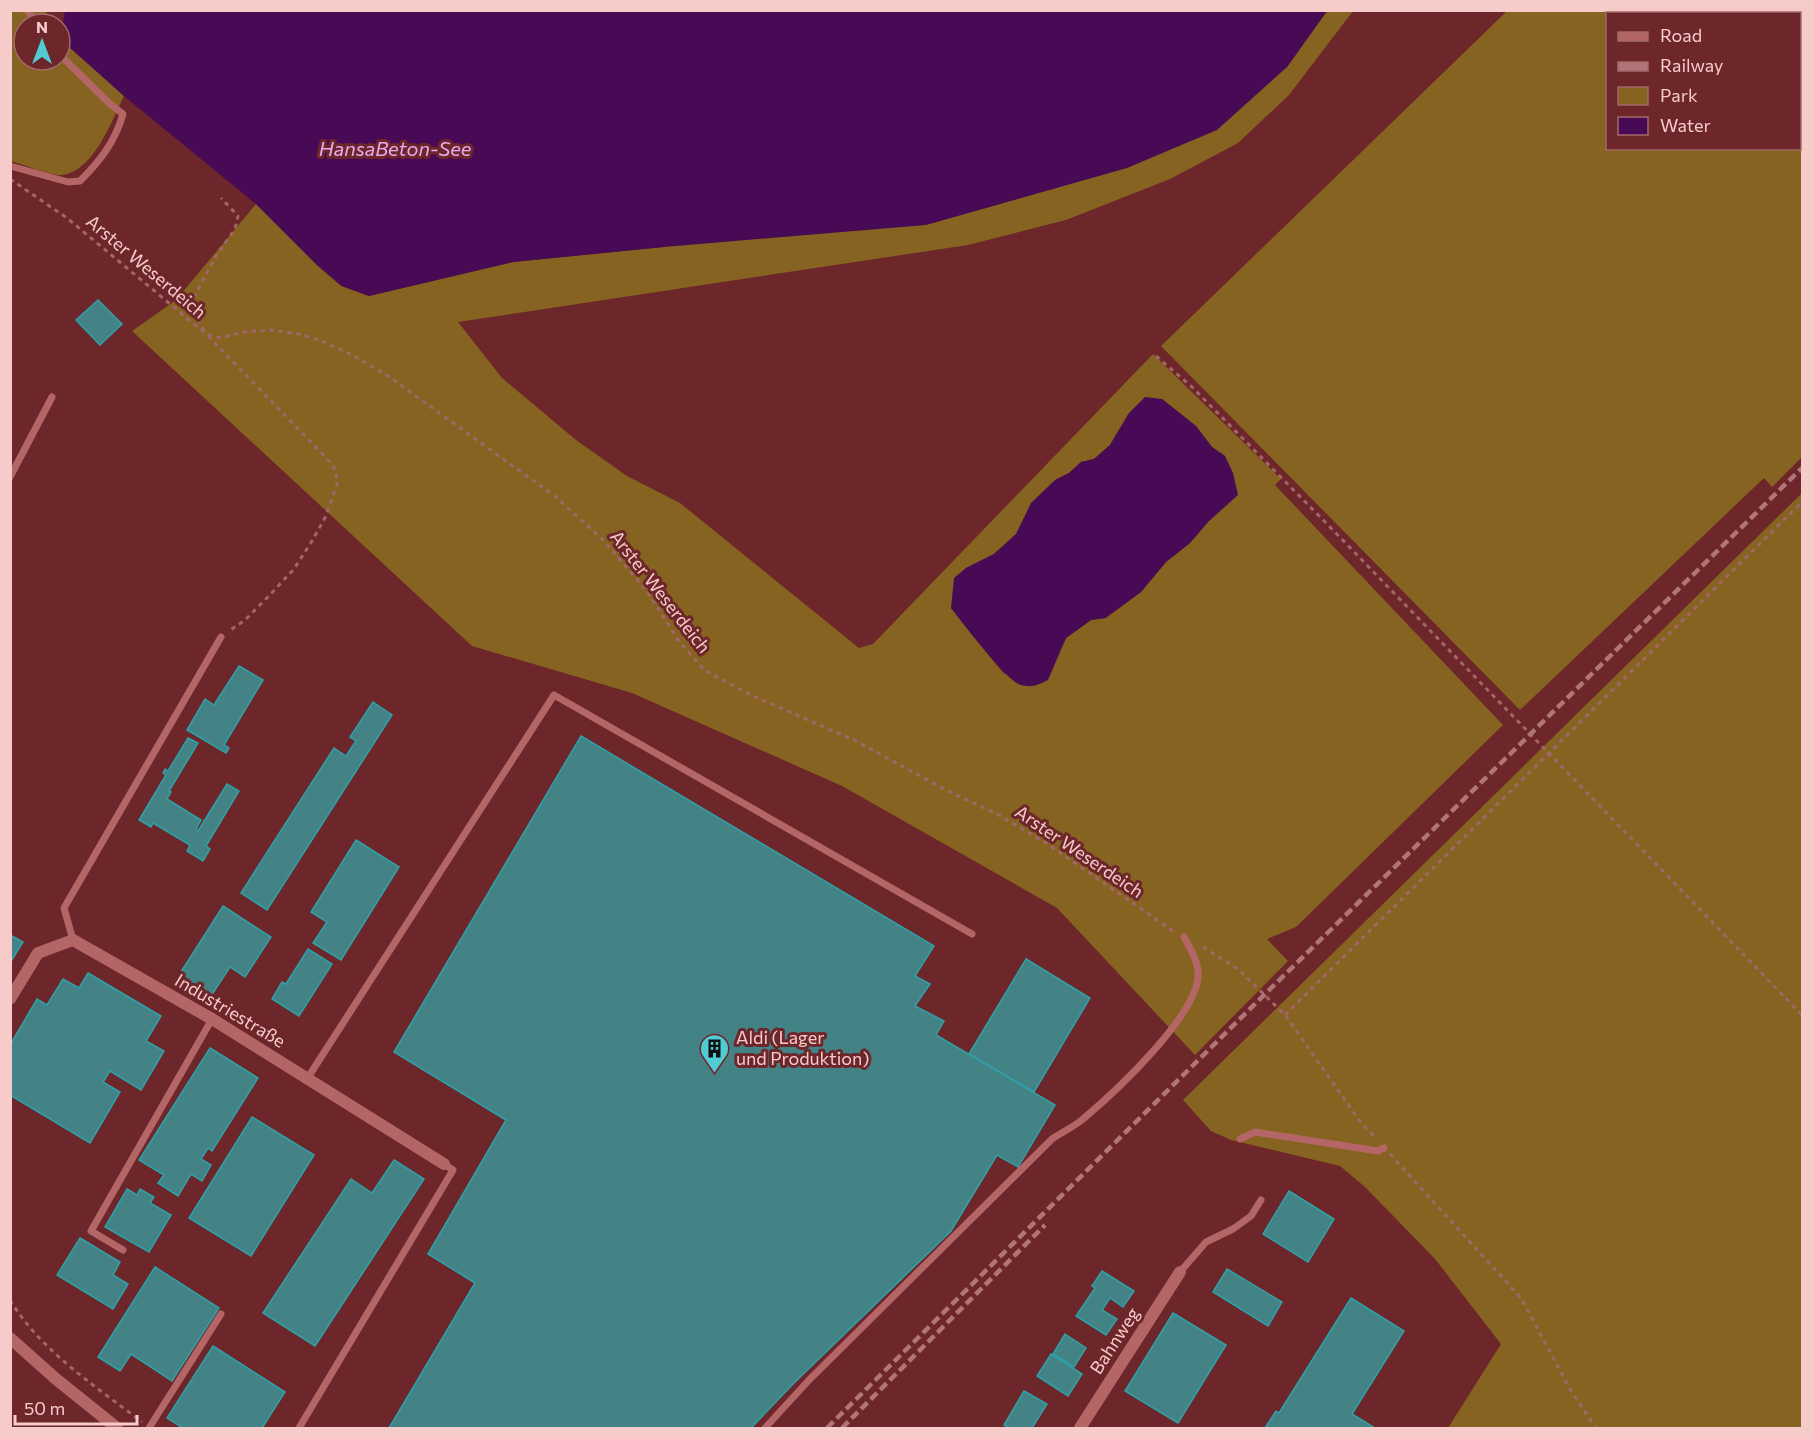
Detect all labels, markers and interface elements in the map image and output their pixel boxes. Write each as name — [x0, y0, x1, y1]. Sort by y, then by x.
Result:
north arrow — [12, 12, 72, 72]
legend — [1606, 12, 1801, 150]
text: N — [36, 17, 48, 36]
text: Road — [1660, 24, 1702, 46]
text: Railway — [1660, 54, 1723, 76]
text: Park — [1660, 84, 1698, 106]
text: Water — [1660, 114, 1711, 136]
water label: HansaBeton-See — [319, 136, 472, 160]
street label: Arster Weserdeich — [82, 210, 211, 323]
street label: Arster Weserdeich — [606, 526, 716, 657]
street label: Arster Weserdeich — [1011, 800, 1148, 902]
street label: Industriestraße — [171, 969, 290, 1052]
place label: Aldi (Lager und Produktion) — [736, 1026, 869, 1069]
building icon: Aldi (Lager und Produktion) — [699, 1032, 731, 1074]
street label: Bahnweg — [1085, 1303, 1144, 1378]
scale bar — [15, 1388, 136, 1426]
text: 50 m — [24, 1397, 65, 1419]

